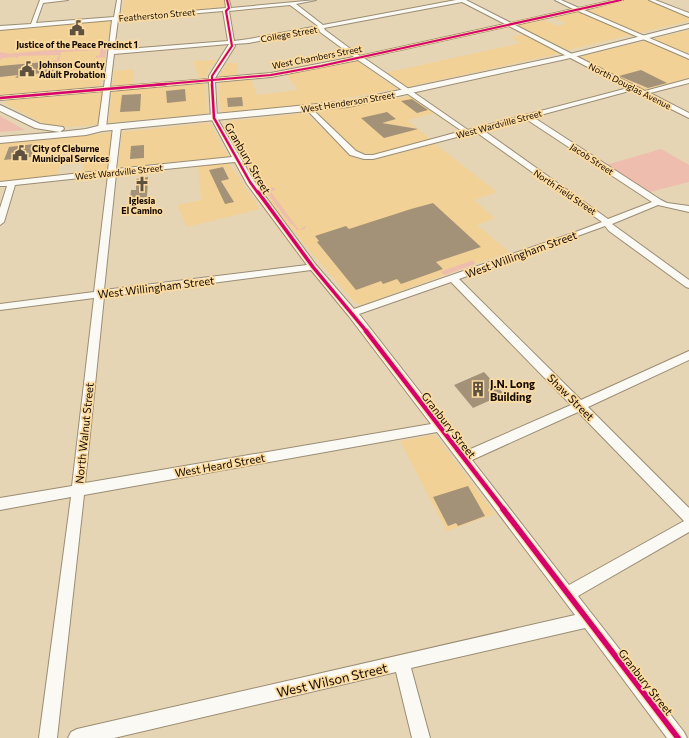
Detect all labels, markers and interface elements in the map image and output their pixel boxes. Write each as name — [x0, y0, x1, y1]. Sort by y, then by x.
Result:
street label: Featherston Street — [118, 6, 196, 24]
public building icon: Justice of the Peace Precinct 1 — [68, 19, 86, 37]
street label: College Street — [260, 24, 319, 44]
place label: Justice of the Peace Precinct 1 — [16, 39, 138, 50]
street label: West Chambers Street — [271, 43, 363, 71]
place label: Johnson County Adult Probation — [39, 59, 105, 80]
public building icon: Johnson County Adult Probation — [18, 60, 36, 78]
street label: North Douglas Avenue — [587, 60, 673, 112]
street label: West Henderson Street — [300, 89, 396, 115]
street label: West Wardville Street — [455, 107, 543, 141]
street label: Granbury Street — [222, 120, 274, 196]
street label: Jacob Street — [568, 141, 616, 177]
place label: City of Cleburne Municipal Services — [32, 143, 109, 164]
public building icon: City of Cleburne Municipal Services — [11, 144, 29, 162]
street label: West Wardville Street — [75, 162, 164, 182]
street label: North Field Street — [532, 167, 599, 217]
church icon: Iglesia El Camino — [133, 175, 151, 193]
place label: Iglesia El Camino — [121, 195, 163, 216]
street label: West Willingham Street — [464, 228, 579, 280]
street label: West Willingham Street — [97, 273, 216, 301]
street label: Shaw Street — [545, 371, 597, 423]
place label: J.N. Long Building — [490, 377, 535, 403]
building icon: J.N. Long Building — [469, 380, 487, 398]
street label: North Walnut Street — [72, 381, 96, 484]
street label: Granbury Street — [419, 389, 479, 461]
street label: West Heard Street — [174, 451, 267, 479]
street label: Granbury Street — [616, 646, 676, 718]
street label: West Wilson Street — [275, 659, 389, 701]

